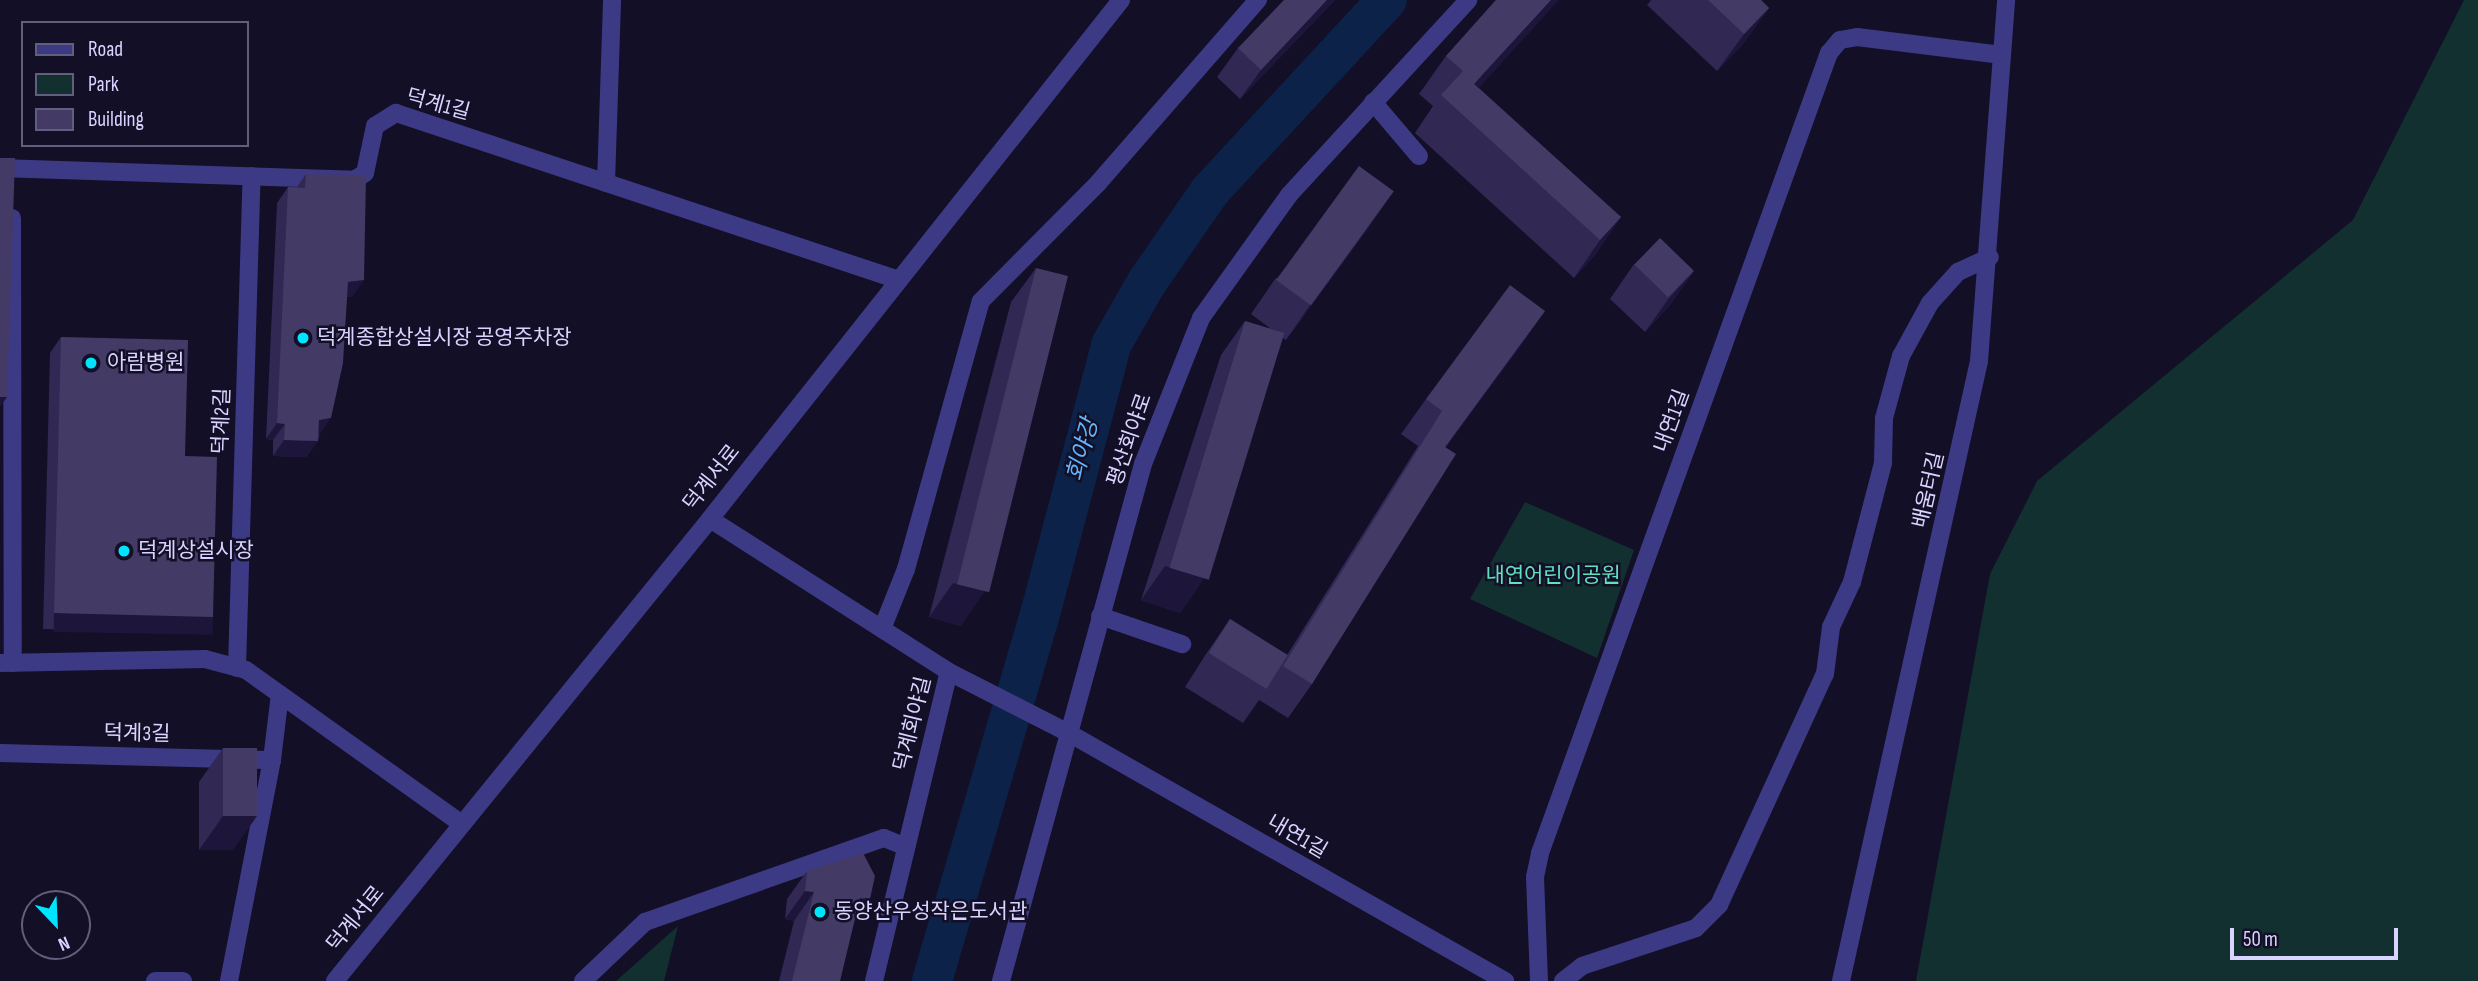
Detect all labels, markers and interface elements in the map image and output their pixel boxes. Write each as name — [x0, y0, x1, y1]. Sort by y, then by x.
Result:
legend — [21, 21, 248, 147]
text: Road — [88, 37, 123, 62]
text: Park — [88, 72, 119, 97]
street label: 덕계1길 — [403, 84, 473, 126]
text: Building — [88, 107, 144, 132]
place label: 덕계종합상설시장 공영주차장 — [317, 325, 571, 351]
marker: 덕계종합상설시장 공영주차장 — [295, 330, 311, 346]
place label: 아람병원 — [107, 350, 184, 376]
marker: 아람병원 — [81, 353, 101, 373]
street label: 내연1길 — [1649, 386, 1695, 456]
street label: 덕계2길 — [208, 387, 236, 455]
street label: 평산회야로 — [1102, 390, 1158, 490]
water label: 회야강 — [1061, 416, 1105, 484]
street label: 덕계서로 — [678, 440, 746, 516]
street label: 배움터길 — [1908, 450, 1950, 530]
place label: 덕계상설시장 — [138, 538, 254, 564]
marker: 덕계상설시장 — [116, 543, 132, 559]
park label: 내연어린이공원 — [1485, 563, 1621, 589]
street label: 덕계회야길 — [889, 674, 937, 774]
street label: 덕계3길 — [103, 721, 171, 747]
street label: 내연1길 — [1262, 810, 1332, 864]
street label: 덕계서로 — [322, 881, 390, 957]
north arrow — [21, 890, 91, 960]
place label: 동양산우성작은도서관 — [834, 899, 1027, 925]
marker: 동양산우성작은도서관 — [812, 904, 828, 920]
scale bar — [2233, 914, 2401, 958]
text: 50 m — [2243, 927, 2278, 952]
text: N — [54, 930, 73, 956]

